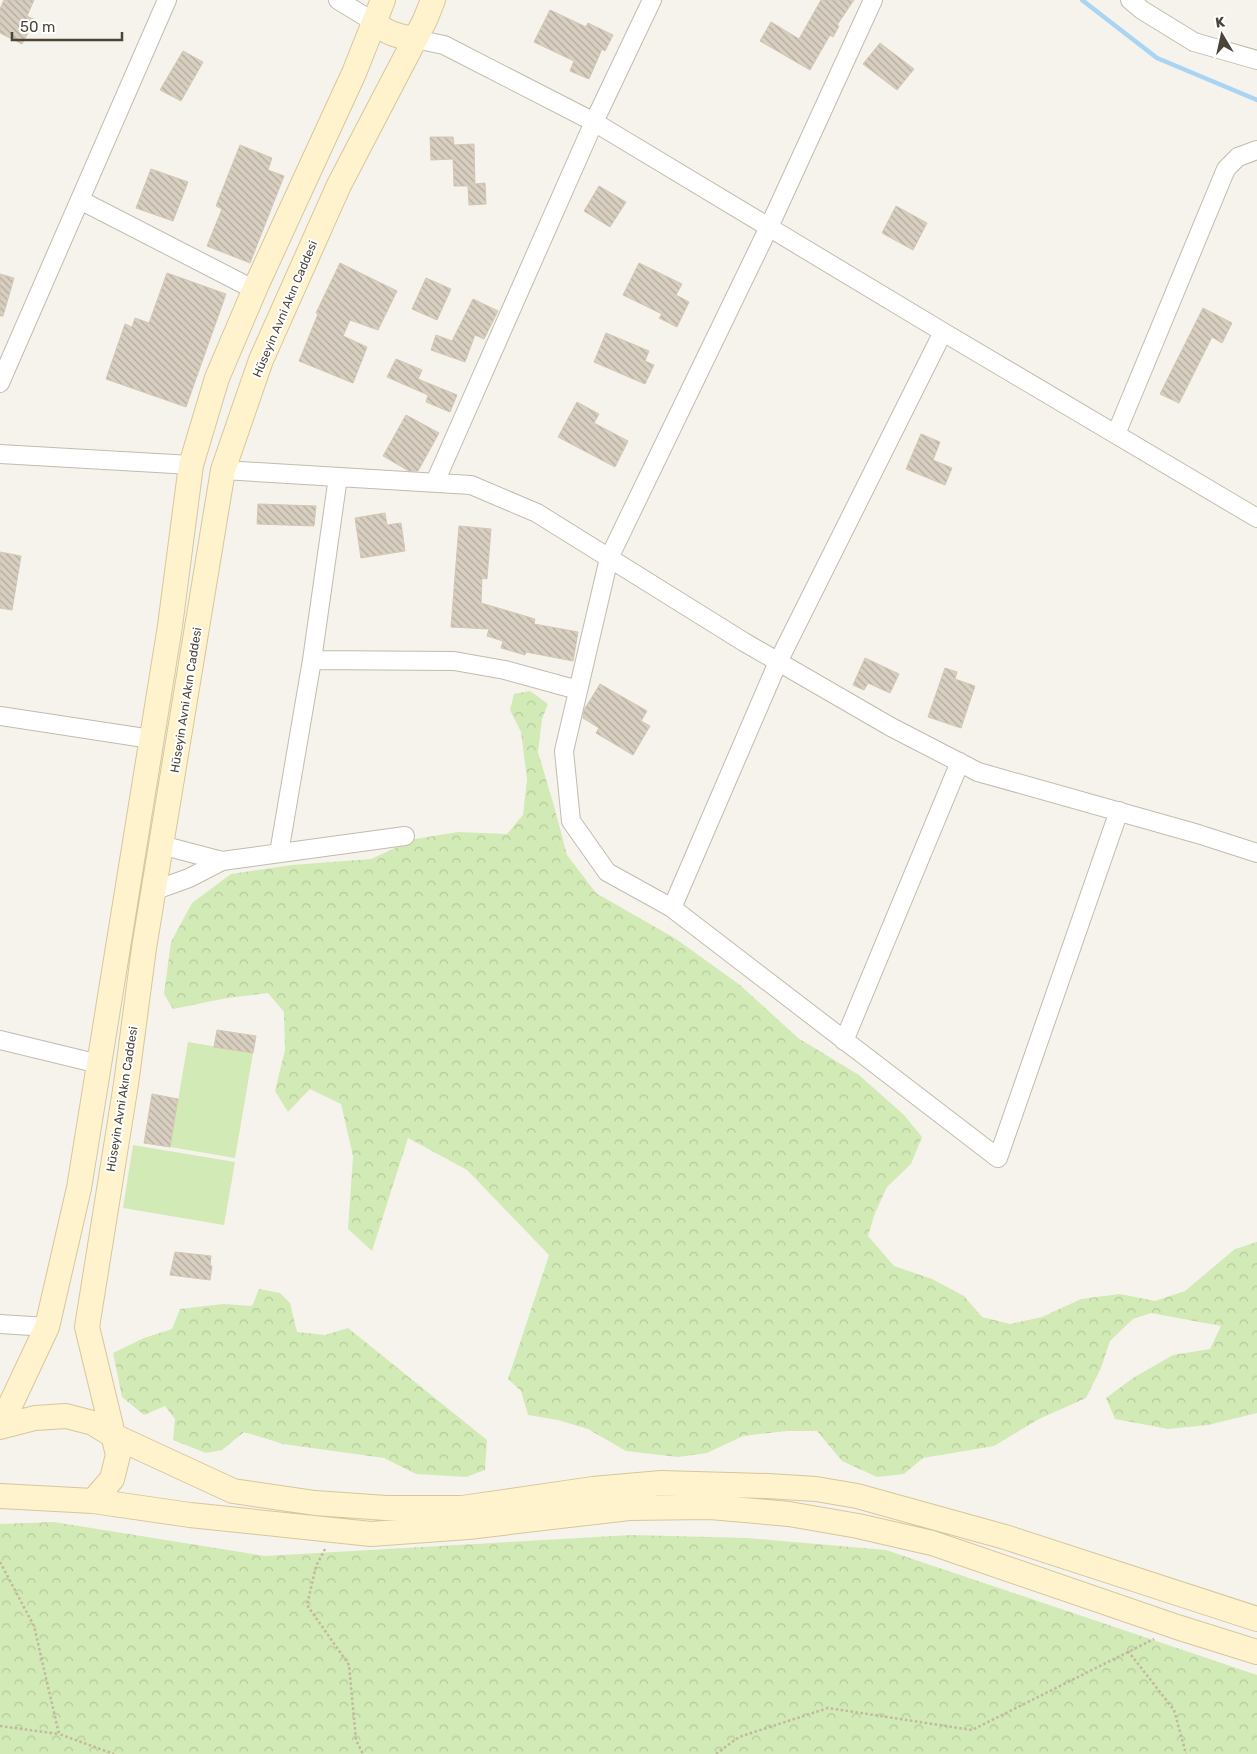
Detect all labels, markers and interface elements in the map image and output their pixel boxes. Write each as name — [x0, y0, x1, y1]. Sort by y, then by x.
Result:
scale bar — [12, 10, 122, 42]
north arrow — [1197, 10, 1247, 60]
text: K — [1214, 13, 1227, 32]
text: 50 m — [20, 18, 55, 36]
street label: Hüseyin Avni Akın Caddesi — [250, 239, 320, 379]
street label: Hüseyin Avni Akın Caddesi — [168, 626, 204, 774]
street label: Hüseyin Avni Akın Caddesi — [104, 1025, 140, 1173]

